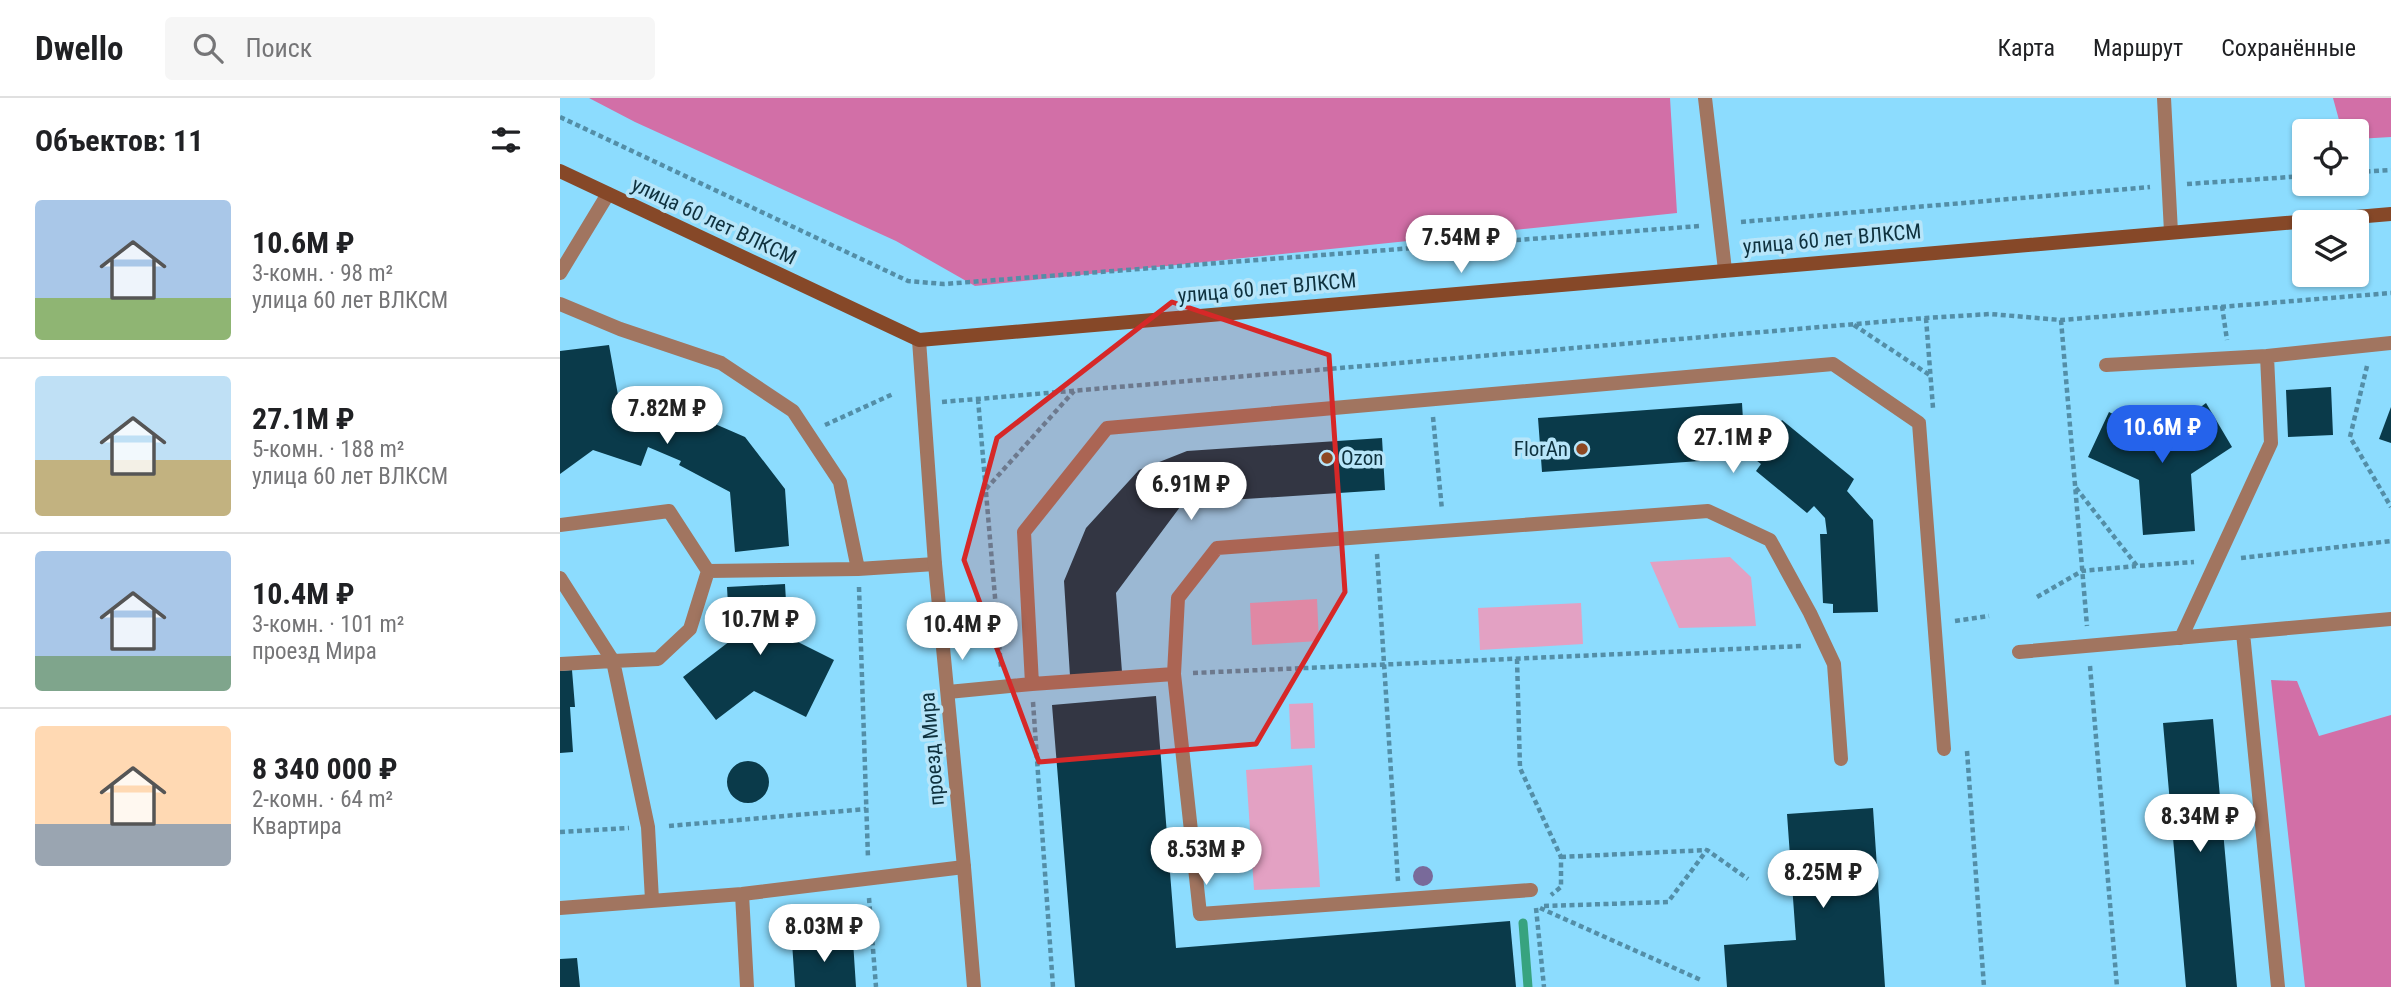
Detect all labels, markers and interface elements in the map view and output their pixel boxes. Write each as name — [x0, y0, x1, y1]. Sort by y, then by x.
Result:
search box — [165, 17, 655, 80]
text: Dwello — [35, 29, 123, 68]
icon: search — [189, 29, 227, 67]
text: Поиск — [245, 33, 312, 63]
text: Карта — [1998, 34, 2055, 62]
text: Маршрут — [2093, 34, 2183, 62]
text: Сохранённые — [2221, 34, 2356, 62]
map controls — [2292, 119, 2369, 287]
button: locate — [2292, 119, 2369, 196]
icon: filters — [487, 121, 525, 159]
text: Объектов: 11 — [35, 123, 203, 158]
street label: улица 60 лет ВЛКСМ — [628, 172, 800, 270]
button: layers — [2292, 210, 2369, 287]
pin: 7.54M ₽ — [1396, 216, 1526, 275]
street label: улица 60 лет ВЛКСМ — [1742, 219, 1922, 259]
text: 7.54M ₽ — [1422, 224, 1500, 251]
text: 10.6M ₽ — [252, 225, 355, 260]
icon: home — [91, 228, 175, 312]
text: 3-комн. · 98 m² — [252, 260, 393, 287]
street label: улица 60 лет ВЛКСМ — [1177, 268, 1357, 308]
text: улица 60 лет ВЛКСМ — [252, 287, 448, 314]
pin: 7.82M ₽ — [602, 386, 732, 446]
text: 7.82M ₽ — [628, 395, 706, 422]
text: 27.1M ₽ — [252, 401, 355, 436]
icon: home — [91, 404, 175, 488]
pin: 10.6M ₽ — [2097, 406, 2227, 465]
text: 10.6M ₽ — [2123, 414, 2201, 441]
pin: 27.1M ₽ — [1668, 416, 1798, 475]
text: 27.1M ₽ — [1694, 424, 1772, 451]
text: 5-комн. · 188 m² — [252, 436, 404, 463]
place label: FlorAn — [1514, 437, 1568, 461]
marker: FlorAn — [1574, 441, 1590, 457]
place label: Ozon — [1341, 446, 1383, 470]
marker: Ozon — [1319, 450, 1335, 466]
pin: 6.91M ₽ — [1126, 462, 1256, 522]
text: улица 60 лет ВЛКСМ — [252, 463, 448, 490]
text: 6.91M ₽ — [1152, 471, 1230, 498]
text: 10.4M ₽ — [252, 576, 355, 611]
icon: home — [91, 579, 175, 663]
pin: 10.7M ₽ — [695, 598, 825, 657]
pin: 10.4M ₽ — [897, 602, 1027, 662]
text: 10.7M ₽ — [721, 606, 799, 633]
text: 3-комн. · 101 m² — [252, 611, 404, 638]
text: 10.4M ₽ — [923, 611, 1001, 638]
text: проезд Мира — [252, 638, 377, 665]
street label: проезд Мира — [915, 691, 949, 807]
text: 8 340 000 ₽ — [252, 751, 398, 786]
icon: home — [91, 754, 175, 838]
text: 2-комн. · 64 m² — [252, 786, 393, 813]
pin: 8.34M ₽ — [2135, 794, 2265, 854]
text: 8.34M ₽ — [2161, 803, 2239, 830]
text: Квартира — [252, 813, 342, 840]
pin: 8.53M ₽ — [1141, 828, 1271, 887]
text: 8.53M ₽ — [1167, 836, 1245, 863]
pin: 8.25M ₽ — [1758, 850, 1888, 910]
text: 8.25M ₽ — [1784, 859, 1862, 886]
pin: 8.03M ₽ — [759, 904, 889, 964]
text: 8.03M ₽ — [785, 913, 863, 940]

